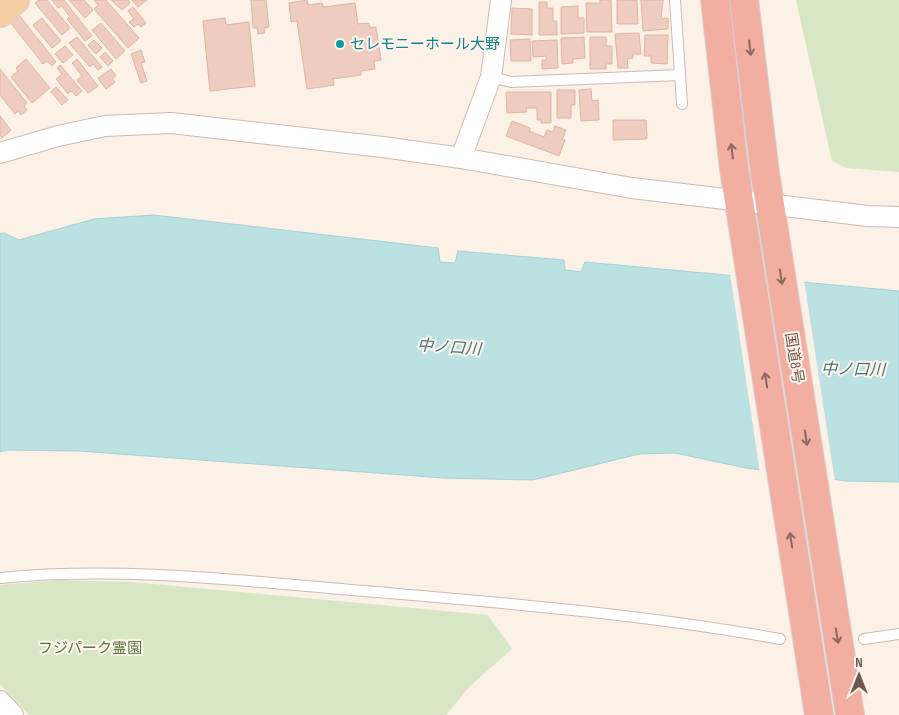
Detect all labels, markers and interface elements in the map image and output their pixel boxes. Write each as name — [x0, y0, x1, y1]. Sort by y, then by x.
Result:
place label: セレモニーホール大野 — [350, 35, 500, 54]
marker: セレモニーホール大野 — [334, 38, 346, 50]
one-way arrow — [745, 40, 755, 56]
one-way arrow — [727, 143, 737, 159]
one-way arrow — [777, 269, 787, 285]
street label: 国道8号 — [781, 331, 807, 385]
water label: 中ノ口川 — [416, 336, 484, 360]
water label: 中ノ口川 — [821, 360, 887, 380]
one-way arrow — [761, 372, 771, 388]
one-way arrow — [801, 429, 811, 445]
one-way arrow — [785, 533, 795, 549]
one-way arrow — [832, 628, 842, 644]
park label: フジパーク霊園 — [38, 639, 142, 658]
north arrow — [834, 650, 884, 700]
text: N — [855, 654, 863, 671]

